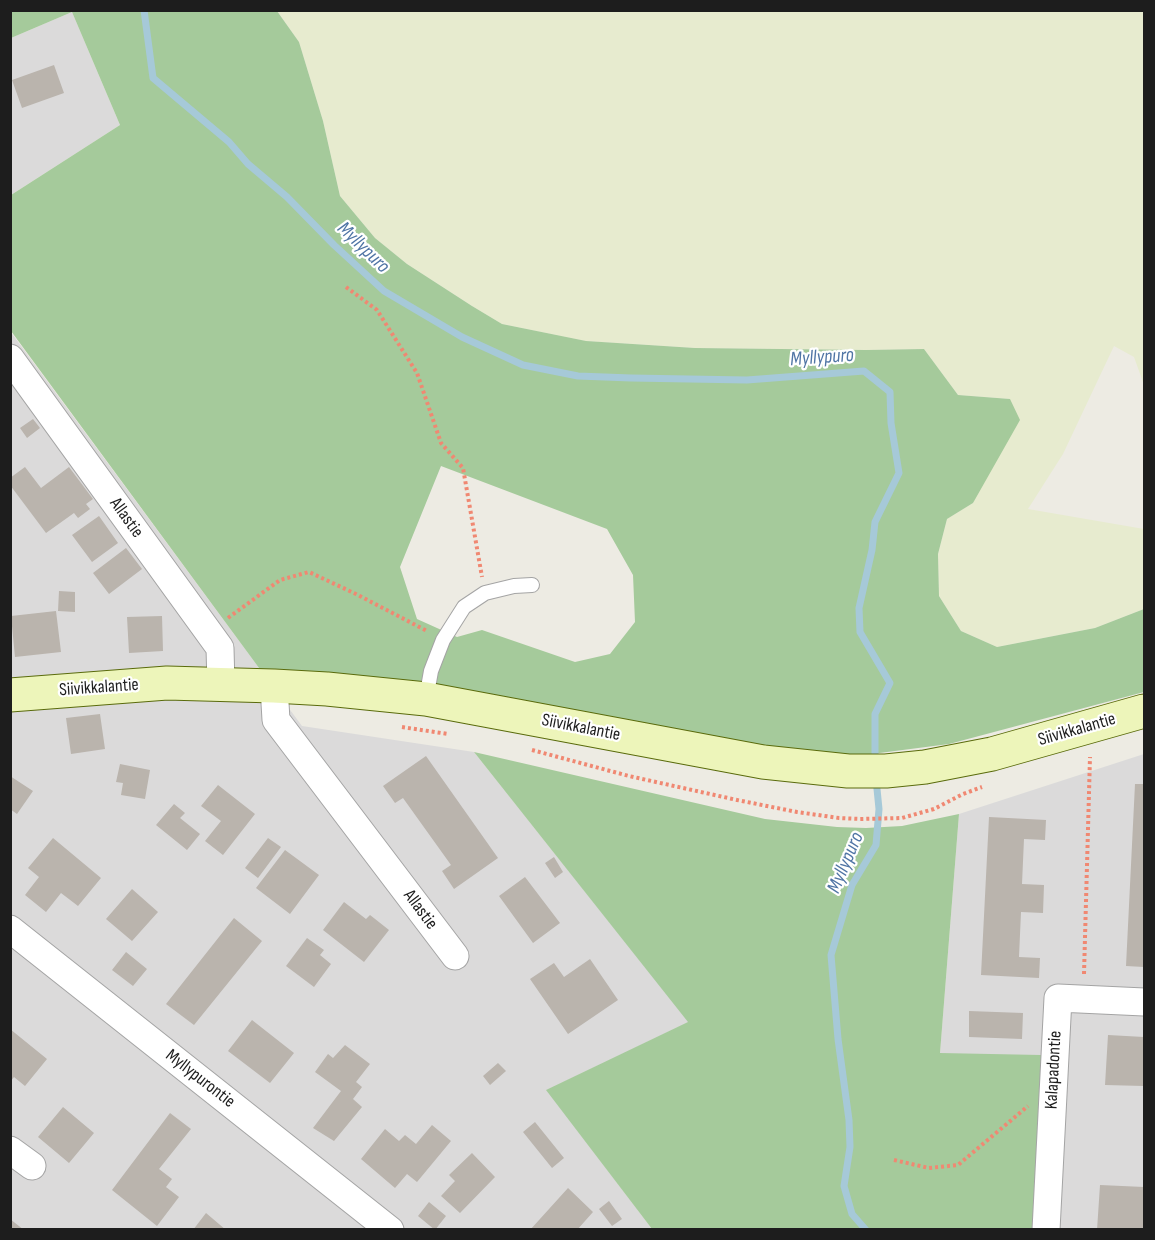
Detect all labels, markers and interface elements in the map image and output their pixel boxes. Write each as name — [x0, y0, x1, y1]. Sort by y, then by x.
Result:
water label: Myllypuro — [332, 217, 394, 279]
water label: Myllypuro — [789, 344, 855, 372]
street label: Allastie — [104, 494, 148, 542]
street label: Siivikkalantie — [59, 674, 139, 702]
street label: Siivikkalantie — [1036, 709, 1118, 751]
street label: Siivikkalantie — [540, 710, 622, 746]
water label: Myllypuro — [823, 829, 869, 897]
street label: Allastie — [398, 886, 442, 934]
street label: Kalapadontie — [1041, 1030, 1067, 1110]
street label: Myllypurontie — [161, 1045, 239, 1113]

